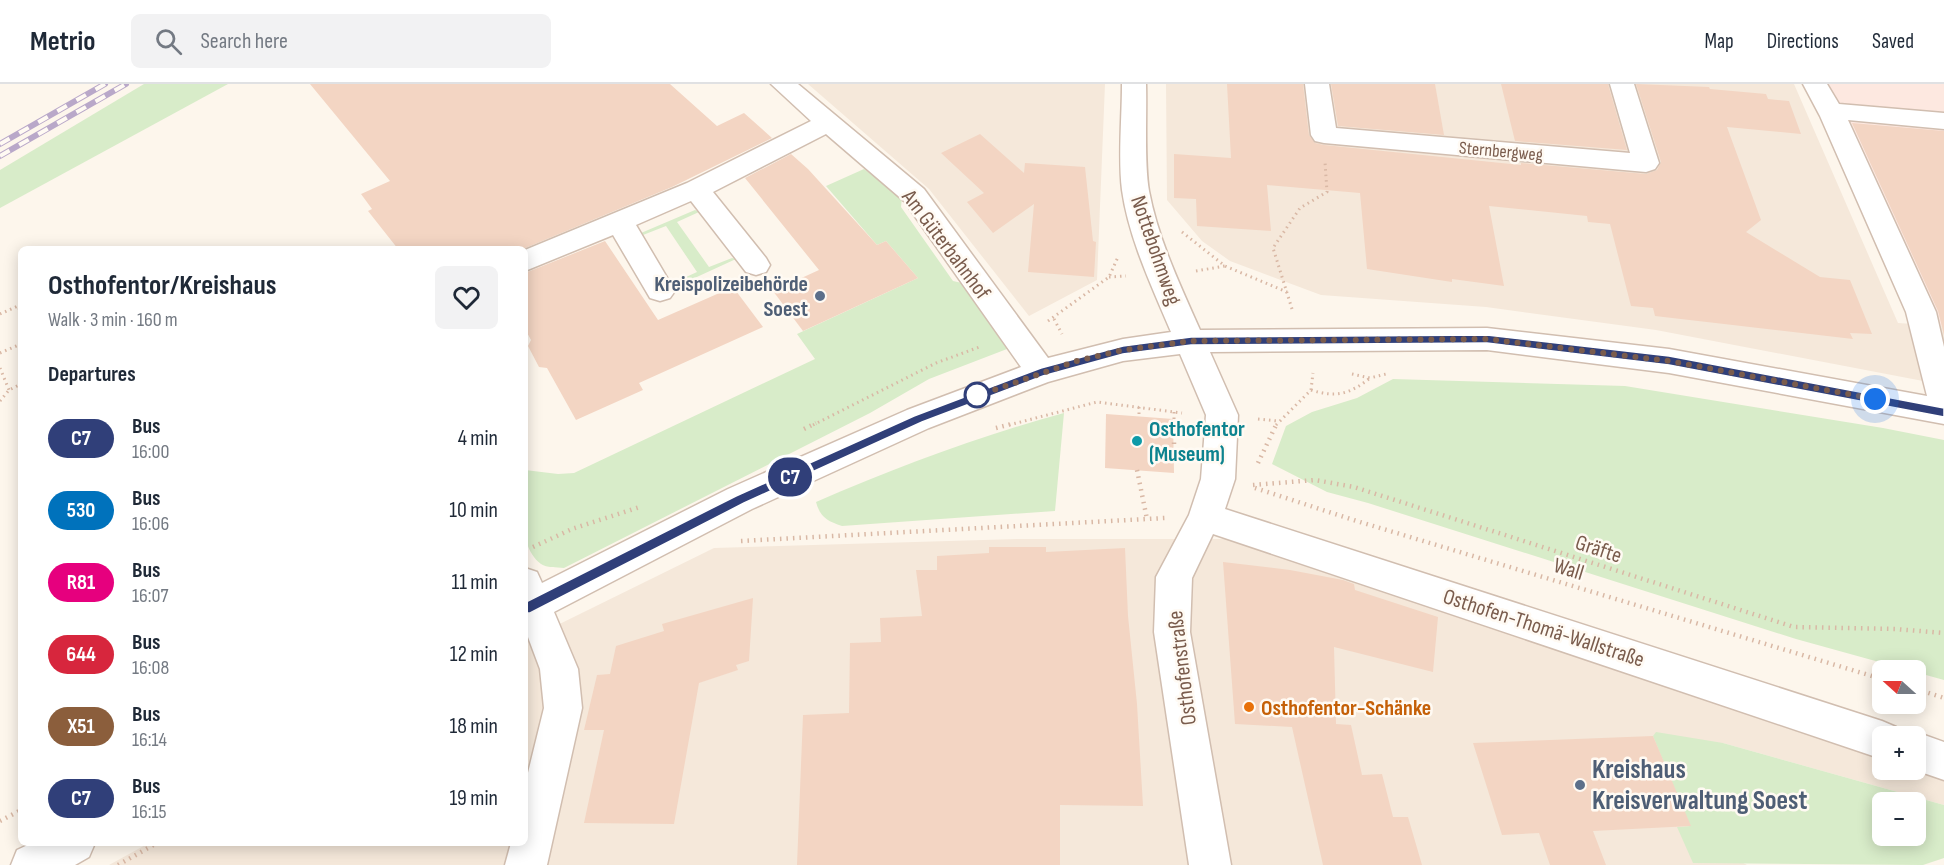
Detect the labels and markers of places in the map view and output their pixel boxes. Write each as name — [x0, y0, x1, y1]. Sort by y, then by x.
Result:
place label: Kreispolizeibehörde Soest — [654, 271, 808, 323]
marker: Kreispolizeibehörde Soest — [813, 289, 827, 303]
unlabelled marker — [964, 382, 990, 408]
place label: Osthofentor (Museum) — [1149, 416, 1245, 468]
marker: Osthofentor (Museum) — [1130, 434, 1144, 448]
place label: Osthofentor-Schänke — [1261, 695, 1431, 722]
marker: Osthofentor-Schänke — [1242, 700, 1256, 714]
place label: Kreishaus Kreisverwaltung Soest — [1592, 754, 1807, 817]
marker: Kreishaus Kreisverwaltung Soest — [1573, 778, 1587, 792]

